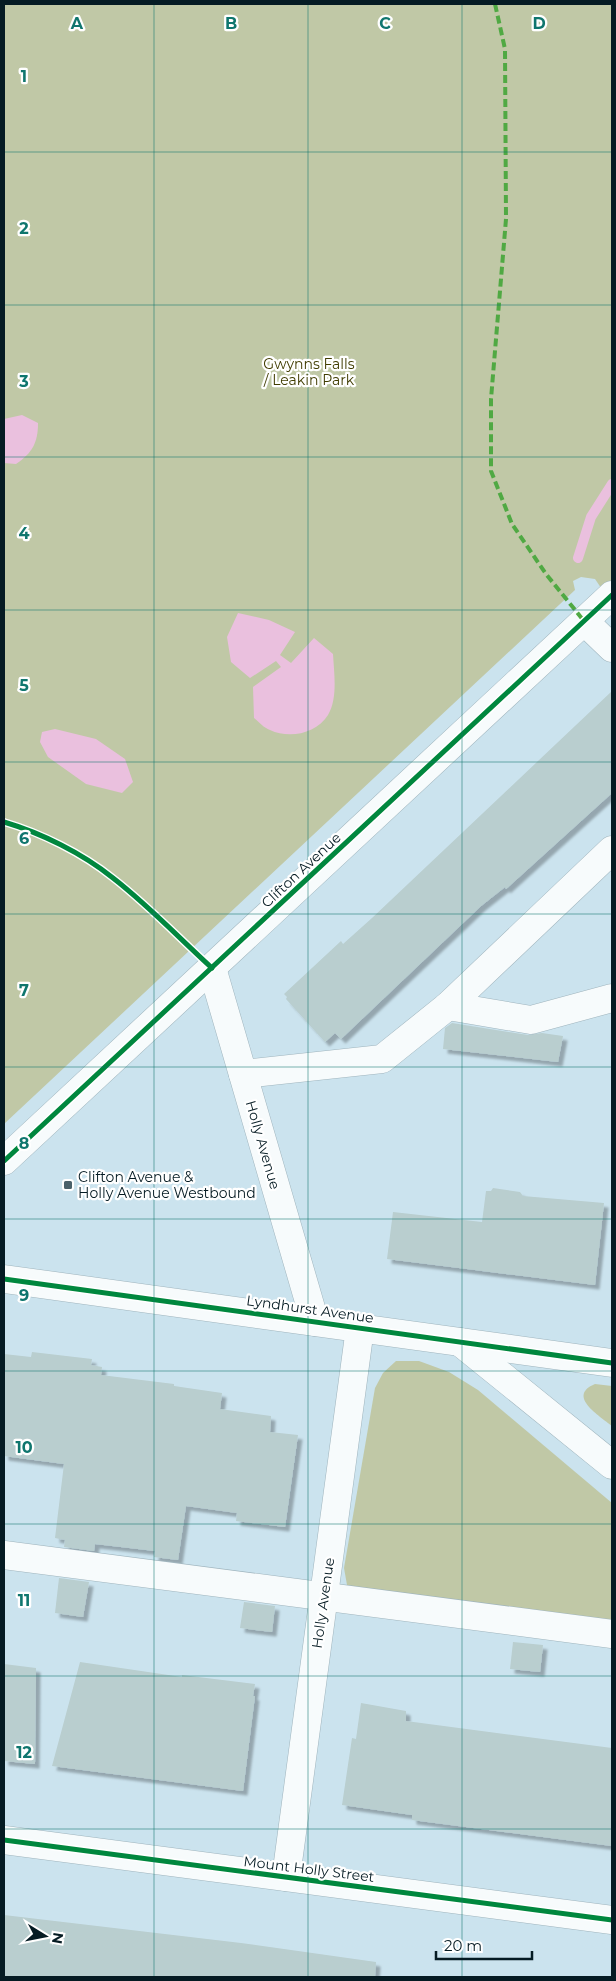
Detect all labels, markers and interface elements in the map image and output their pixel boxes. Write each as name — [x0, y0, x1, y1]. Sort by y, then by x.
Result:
text: A — [70, 14, 84, 33]
text: B — [225, 14, 237, 33]
text: C — [379, 14, 391, 33]
text: D — [532, 14, 546, 33]
text: 1 — [21, 67, 27, 86]
text: 2 — [19, 219, 29, 238]
park label: Gwynns Falls / Leakin Park — [263, 355, 355, 389]
text: 3 — [18, 372, 29, 391]
text: 4 — [18, 524, 30, 543]
text: 5 — [19, 676, 29, 695]
text: 6 — [19, 829, 29, 848]
street label: Clifton Avenue — [257, 829, 345, 911]
text: 7 — [19, 981, 29, 1000]
street label: Holly Avenue — [242, 1098, 284, 1192]
text: 8 — [19, 1134, 29, 1153]
place label: Clifton Avenue & Holly Avenue Westbound — [78, 1168, 256, 1202]
marker: Clifton Avenue & Holly Avenue Westbound — [62, 1179, 74, 1191]
text: 9 — [19, 1286, 29, 1305]
street label: Lyndhurst Avenue — [245, 1291, 375, 1327]
text: 10 — [15, 1438, 33, 1457]
street label: Holly Avenue — [308, 1556, 338, 1650]
text: 11 — [18, 1591, 30, 1610]
text: 12 — [16, 1743, 32, 1762]
street label: Mount Holly Street — [243, 1852, 376, 1886]
north arrow — [20, 1911, 70, 1961]
scale bar — [436, 1928, 532, 1960]
text: N — [48, 1931, 68, 1945]
text: 20 m — [444, 1936, 482, 1955]

